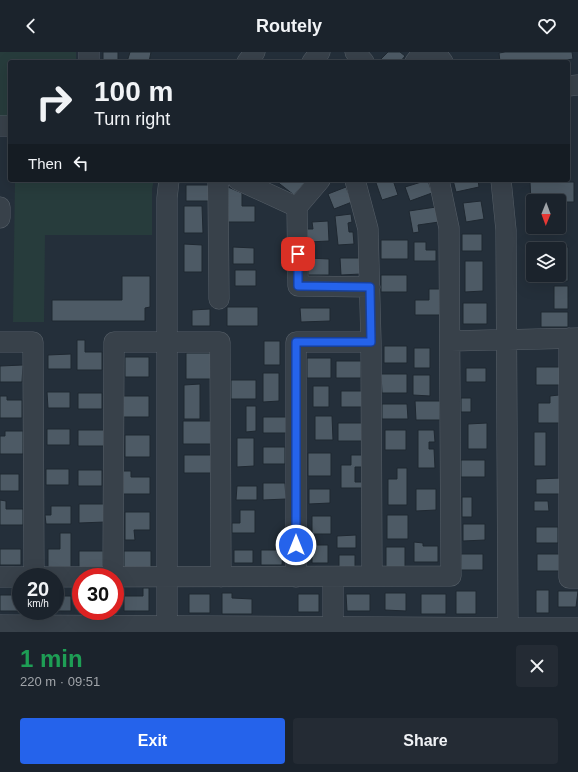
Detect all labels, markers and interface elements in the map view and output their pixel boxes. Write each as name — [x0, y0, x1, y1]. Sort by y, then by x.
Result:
icon: back — [20, 15, 42, 37]
icon: heart — [536, 15, 558, 37]
text: Routely — [256, 16, 322, 36]
icon: right — [28, 76, 80, 128]
text: 100 m — [94, 76, 173, 107]
text: Turn right — [94, 109, 170, 129]
icon: left — [70, 152, 92, 174]
text: Then — [28, 155, 62, 172]
north arrow — [526, 194, 566, 234]
map controls — [526, 194, 566, 282]
pin — [281, 237, 315, 271]
button: layers — [526, 242, 566, 282]
icon: arrive — [287, 243, 309, 265]
position arrow — [275, 524, 317, 566]
speed limit sign: 30 — [72, 568, 124, 620]
text: 20 — [27, 578, 49, 600]
text: km/h — [27, 598, 49, 609]
text: 1 min — [20, 645, 83, 672]
button: close — [516, 645, 558, 687]
text: 220 m · 09:51 — [20, 674, 100, 689]
button: Exit — [20, 718, 285, 764]
button: Share — [293, 718, 558, 764]

